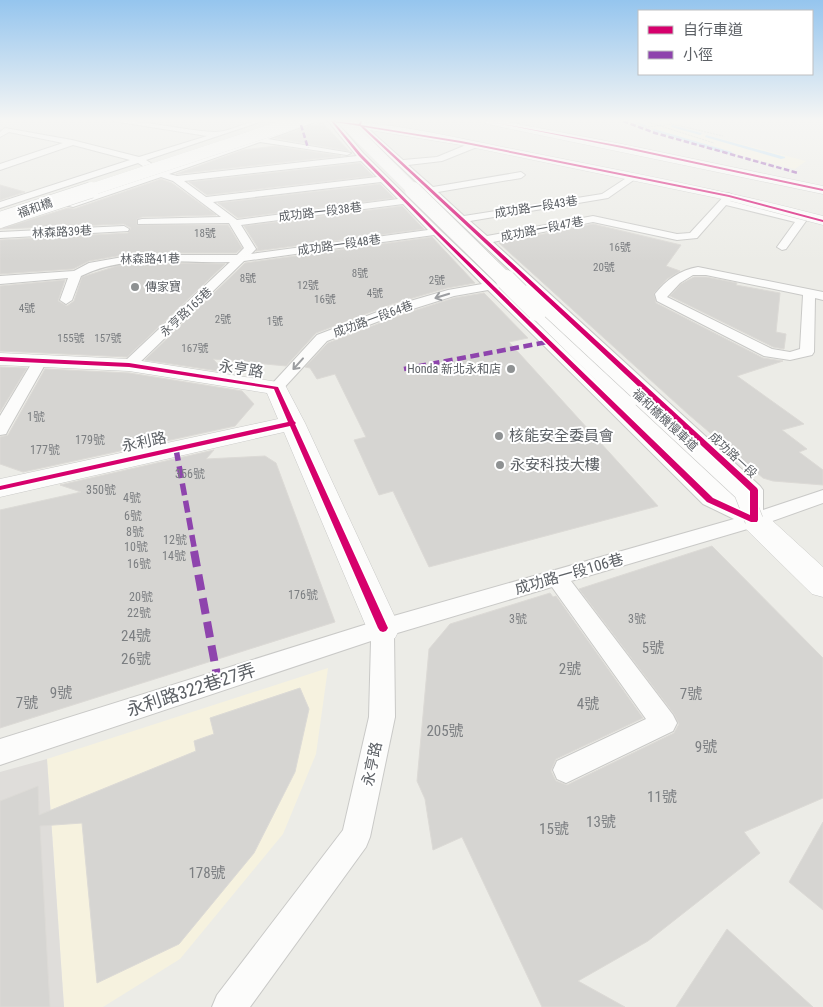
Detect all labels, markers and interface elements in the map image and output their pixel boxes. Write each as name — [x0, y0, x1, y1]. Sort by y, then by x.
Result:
legend — [638, 10, 813, 75]
text: 自行車道 — [683, 21, 743, 39]
text: 小徑 — [683, 46, 713, 64]
street label: 成功路一段43巷 — [493, 194, 579, 220]
street label: 福和橋 — [16, 196, 54, 220]
street label: 成功路一段38巷 — [278, 200, 362, 224]
street label: 成功路一段47巷 — [500, 214, 584, 244]
street label: 林森路39巷 — [32, 223, 92, 241]
house number: 18號 — [194, 227, 216, 240]
street label: 成功路一段48巷 — [297, 232, 381, 258]
house number: 16號 — [609, 241, 631, 254]
street label: 林森路41巷 — [120, 251, 180, 267]
house number: 20號 — [593, 261, 615, 274]
house number: 8號 — [352, 267, 368, 280]
house number: 8號 — [240, 272, 256, 285]
house number: 2號 — [429, 274, 445, 287]
house number: 12號 — [297, 279, 319, 292]
place label: 傳家寶 — [145, 280, 181, 294]
marker: 傳家寶 — [129, 281, 141, 293]
street label: 永亨路165巷 — [157, 284, 215, 340]
house number: 4號 — [367, 287, 383, 300]
one-way arrow — [434, 291, 450, 301]
house number: 16號 — [314, 293, 336, 306]
street label: 成功路一段64巷 — [331, 298, 415, 340]
house number: 4號 — [19, 302, 35, 315]
house number: 2號 — [215, 313, 231, 326]
house number: 1號 — [267, 315, 283, 328]
house number: 155號 — [57, 332, 85, 345]
house number: 157號 — [94, 332, 122, 345]
house number: 167號 — [181, 342, 209, 355]
street label: 永亨路 — [217, 357, 265, 381]
one-way arrow — [293, 357, 304, 370]
place label: Honda 新北永和店 — [407, 362, 501, 376]
marker: Honda 新北永和店 — [505, 363, 517, 375]
street label: 福和橋機慢車道 — [630, 386, 700, 454]
house number: 1號 — [27, 410, 45, 424]
place label: 核能安全委員會 — [509, 427, 614, 445]
street label: 永利路 — [120, 429, 168, 455]
street label: 成功路一段 — [706, 429, 760, 481]
marker: 核能安全委員會 — [493, 430, 505, 442]
house number: 179號 — [75, 433, 105, 447]
house number: 177號 — [30, 443, 60, 457]
place label: 永安科技大樓 — [510, 456, 600, 474]
marker: 永安科技大樓 — [494, 459, 506, 471]
house number: 356號 — [175, 467, 205, 481]
house number: 350號 — [86, 483, 116, 497]
house number: 4號 — [123, 491, 141, 505]
house number: 6號 — [124, 509, 142, 523]
house number: 8號 — [126, 525, 144, 539]
house number: 12號 — [163, 533, 187, 547]
house number: 10號 — [124, 540, 148, 554]
house number: 14號 — [162, 549, 186, 563]
street label: 成功路一段106巷 — [513, 550, 625, 598]
house number: 16號 — [127, 557, 151, 571]
house number: 176號 — [288, 588, 318, 602]
house number: 20號 — [129, 590, 153, 604]
house number: 22號 — [127, 606, 151, 620]
house number: 3號 — [509, 612, 527, 626]
house number: 3號 — [628, 612, 646, 626]
house number: 24號 — [121, 627, 151, 645]
house number: 5號 — [642, 639, 664, 657]
house number: 26號 — [121, 650, 151, 668]
street label: 永利路322巷27弄 — [124, 659, 258, 720]
house number: 2號 — [559, 660, 581, 678]
house number: 9號 — [50, 684, 72, 702]
house number: 7號 — [680, 685, 702, 703]
house number: 7號 — [16, 694, 38, 712]
house number: 4號 — [577, 695, 599, 713]
house number: 205號 — [426, 722, 464, 740]
house number: 9號 — [695, 738, 717, 756]
street label: 永亨路 — [359, 740, 385, 788]
house number: 11號 — [647, 788, 677, 806]
house number: 13號 — [586, 813, 616, 831]
house number: 15號 — [539, 820, 569, 838]
house number: 178號 — [188, 864, 226, 882]

